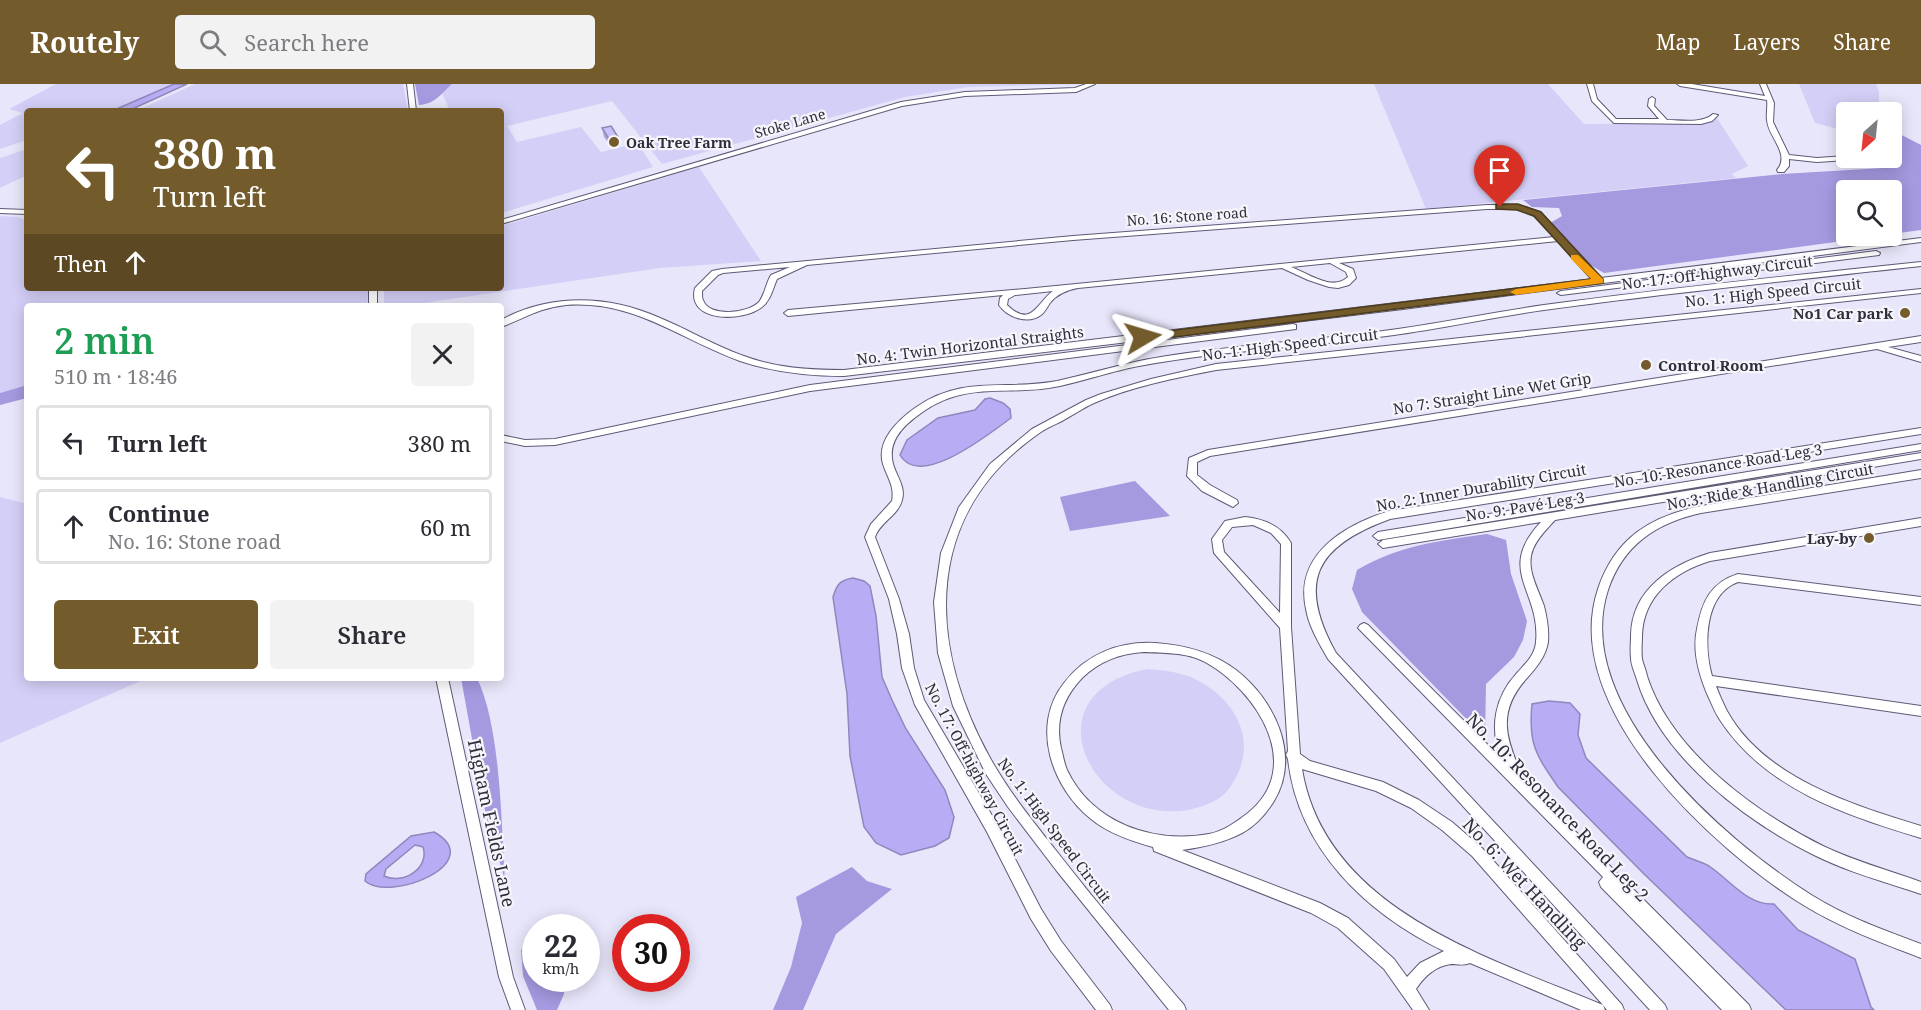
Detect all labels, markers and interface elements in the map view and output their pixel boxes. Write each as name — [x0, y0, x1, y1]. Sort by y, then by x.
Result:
search box — [175, 15, 595, 69]
text: Routely — [30, 23, 139, 61]
icon: search — [196, 26, 229, 59]
text: Search here — [244, 27, 369, 57]
text: Map — [1656, 28, 1700, 56]
text: Layers — [1733, 28, 1800, 56]
text: Share — [1833, 28, 1891, 56]
north arrow — [1836, 102, 1902, 168]
map controls — [1836, 102, 1902, 246]
street label: Stoke Lane — [752, 104, 828, 142]
text: 380 m — [153, 124, 277, 181]
icon: left — [54, 132, 132, 210]
place label: Oak Tree Farm — [626, 133, 732, 152]
marker: Oak Tree Farm — [607, 135, 621, 149]
pin — [1474, 145, 1525, 207]
icon: arrive — [1483, 154, 1516, 187]
text: Turn left — [153, 178, 266, 215]
button: search — [1836, 180, 1902, 246]
street label: No. 16: Stone road — [1126, 202, 1248, 230]
icon: ahead — [119, 246, 152, 279]
text: Then — [54, 248, 107, 278]
street label: No. 17: Off-highway Circuit — [1620, 250, 1814, 294]
street label: No. 1: High Speed Circuit — [1684, 273, 1862, 311]
place label: No1 Car park — [1793, 303, 1893, 323]
position arrow — [1111, 305, 1175, 369]
marker: No1 Car park — [1898, 306, 1912, 320]
text: 2 min — [54, 316, 155, 365]
street label: No. 4: Twin Horizontal Straights — [855, 321, 1085, 369]
button: close — [411, 323, 474, 386]
street label: No. 1: High Speed Circuit — [1201, 323, 1379, 365]
place label: Control Room — [1658, 355, 1764, 375]
marker: Control Room — [1639, 358, 1653, 372]
text: 510 m · 18:46 — [54, 363, 177, 390]
street label: No 7: Straight Line Wet Grip — [1391, 367, 1593, 419]
icon: left — [57, 426, 90, 459]
text: Turn left — [108, 428, 207, 458]
text: 380 m — [408, 428, 471, 458]
street label: No. 10: Resonance Road Leg 3 — [1612, 439, 1824, 491]
street label: No.3: Ride & Handling Circuit — [1665, 458, 1875, 514]
street label: No. 2: Inner Durability Circuit — [1374, 459, 1588, 515]
street label: No. 9: Pavé Leg 3 — [1464, 487, 1586, 525]
text: Continue — [108, 498, 210, 528]
icon: ahead — [57, 510, 90, 543]
text: 60 m — [420, 512, 471, 542]
text: No. 16: Stone road — [108, 528, 281, 555]
place label: Lay-by — [1807, 528, 1857, 548]
marker: Lay-by — [1862, 531, 1876, 545]
button: Exit — [54, 600, 258, 669]
button: Share — [270, 600, 474, 669]
street label: No. 17: Off-highway Circuit — [921, 679, 1029, 859]
street label: No. 10: Resonance Road Leg 2 — [1461, 708, 1655, 906]
street label: Higham Fields Lane — [462, 737, 522, 909]
street label: No. 1: High Speed Circuit — [994, 753, 1116, 907]
street label: No. 6: Wet Handling — [1458, 812, 1592, 954]
speed limit sign: 30 — [612, 914, 690, 992]
text: 22 — [544, 925, 578, 966]
text: km/h — [543, 958, 579, 978]

